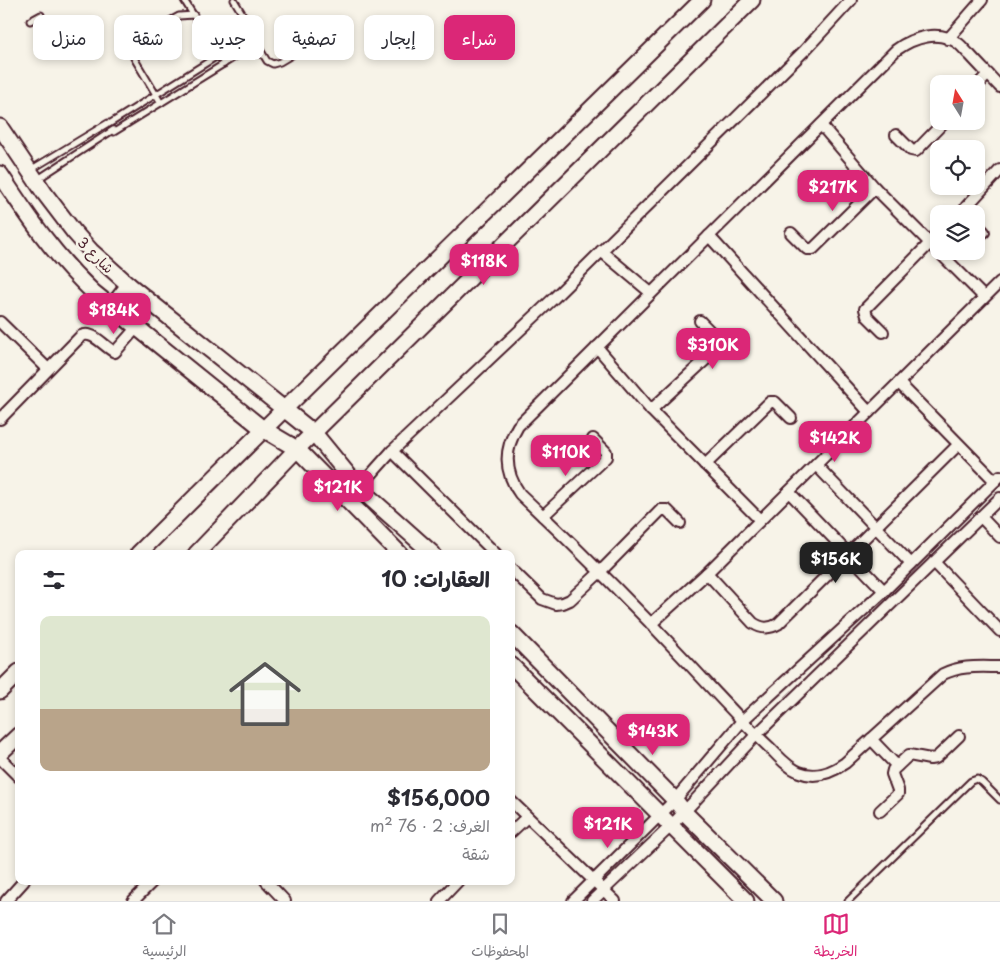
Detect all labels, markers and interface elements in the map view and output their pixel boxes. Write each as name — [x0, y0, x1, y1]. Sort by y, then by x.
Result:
chip: منزل — [33, 15, 104, 60]
chip: شقة — [114, 15, 182, 60]
chip: جديد — [192, 15, 264, 60]
chip: تصفية — [274, 15, 354, 60]
chip: إيجار — [364, 15, 434, 60]
chip: شراء — [444, 15, 515, 60]
north arrow — [930, 75, 985, 130]
map controls — [930, 75, 985, 260]
button: locate — [930, 140, 985, 195]
pin: $217K — [798, 170, 868, 212]
text: $217K — [809, 174, 857, 198]
button: layers — [930, 205, 985, 260]
street label: شارع 3 — [73, 232, 119, 278]
pin: $118K — [449, 244, 519, 286]
text: $118K — [461, 248, 507, 272]
pin: $184K — [79, 292, 149, 335]
text: $184K — [89, 297, 139, 321]
pin: $310K — [678, 328, 748, 370]
text: $310K — [687, 332, 739, 356]
pin: $142K — [800, 420, 870, 463]
text: $142K — [810, 425, 860, 449]
pin: $110K — [531, 434, 601, 477]
text: $110K — [542, 439, 590, 463]
pin: $121K — [303, 470, 373, 512]
text: $121K — [314, 474, 362, 498]
pin: $156K — [801, 542, 871, 584]
text: $156K — [811, 546, 861, 570]
text: العقارات: 10 — [381, 562, 490, 594]
icon: filters — [40, 566, 68, 594]
icon: home — [220, 649, 310, 739]
pin: $143K — [618, 714, 688, 756]
text: $143K — [628, 718, 678, 742]
text: $156,000 — [387, 781, 490, 813]
pin: $121K — [573, 806, 643, 849]
text: $121K — [584, 811, 632, 835]
text: الغرف: 2 · 76 m² — [370, 813, 490, 837]
text: شقة — [462, 841, 490, 865]
tab: الرئيسية — [142, 910, 186, 964]
tab: المحفوظات — [471, 910, 529, 964]
tab: الخريطة — [814, 910, 858, 964]

